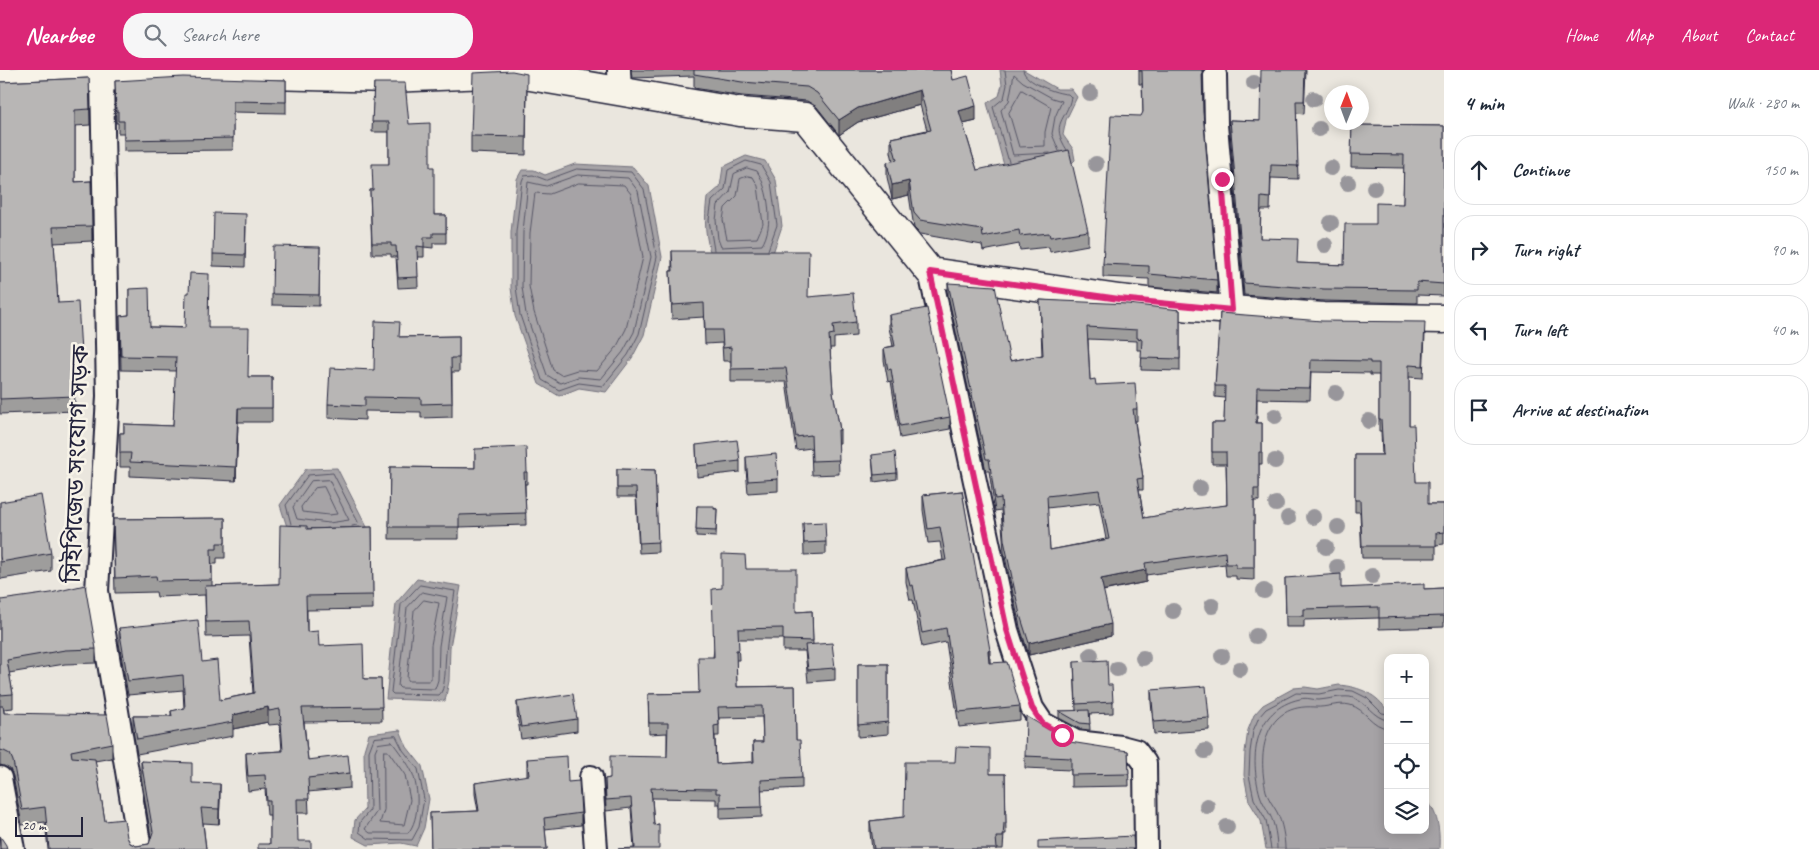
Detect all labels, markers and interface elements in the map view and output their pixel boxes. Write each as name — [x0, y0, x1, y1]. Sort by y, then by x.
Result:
search box — [123, 13, 473, 58]
text: Nearbee — [25, 20, 93, 50]
icon: search — [141, 21, 169, 49]
text: Search here — [181, 23, 259, 47]
text: Home — [1565, 24, 1598, 46]
text: Map — [1626, 24, 1653, 46]
text: About — [1681, 24, 1717, 46]
text: Contact — [1745, 24, 1794, 46]
north arrow — [1324, 85, 1369, 130]
text: 4 min — [1464, 90, 1504, 116]
text: Walk · 280 m — [1727, 93, 1799, 113]
icon: ahead — [1465, 156, 1493, 184]
text: Continue — [1512, 158, 1569, 182]
text: 150 m — [1764, 160, 1798, 180]
route end — [1211, 168, 1234, 191]
icon: right — [1465, 236, 1493, 264]
text: Turn right — [1512, 238, 1579, 262]
text: 90 m — [1771, 240, 1798, 260]
icon: left — [1465, 316, 1493, 344]
text: Turn left — [1512, 318, 1567, 342]
text: 40 m — [1771, 320, 1798, 340]
street label: সিইপিজেড সংযোগ সড়ক — [57, 344, 95, 585]
icon: arrive — [1465, 396, 1493, 424]
text: Arrive at destination — [1512, 398, 1648, 422]
map controls — [1384, 654, 1429, 834]
button: + — [1384, 654, 1429, 699]
button: − — [1384, 699, 1429, 744]
route start — [1051, 724, 1074, 747]
button: locate — [1384, 744, 1429, 789]
button: layers — [1384, 789, 1429, 834]
scale bar — [15, 814, 82, 837]
text: 20 m — [22, 817, 46, 834]

